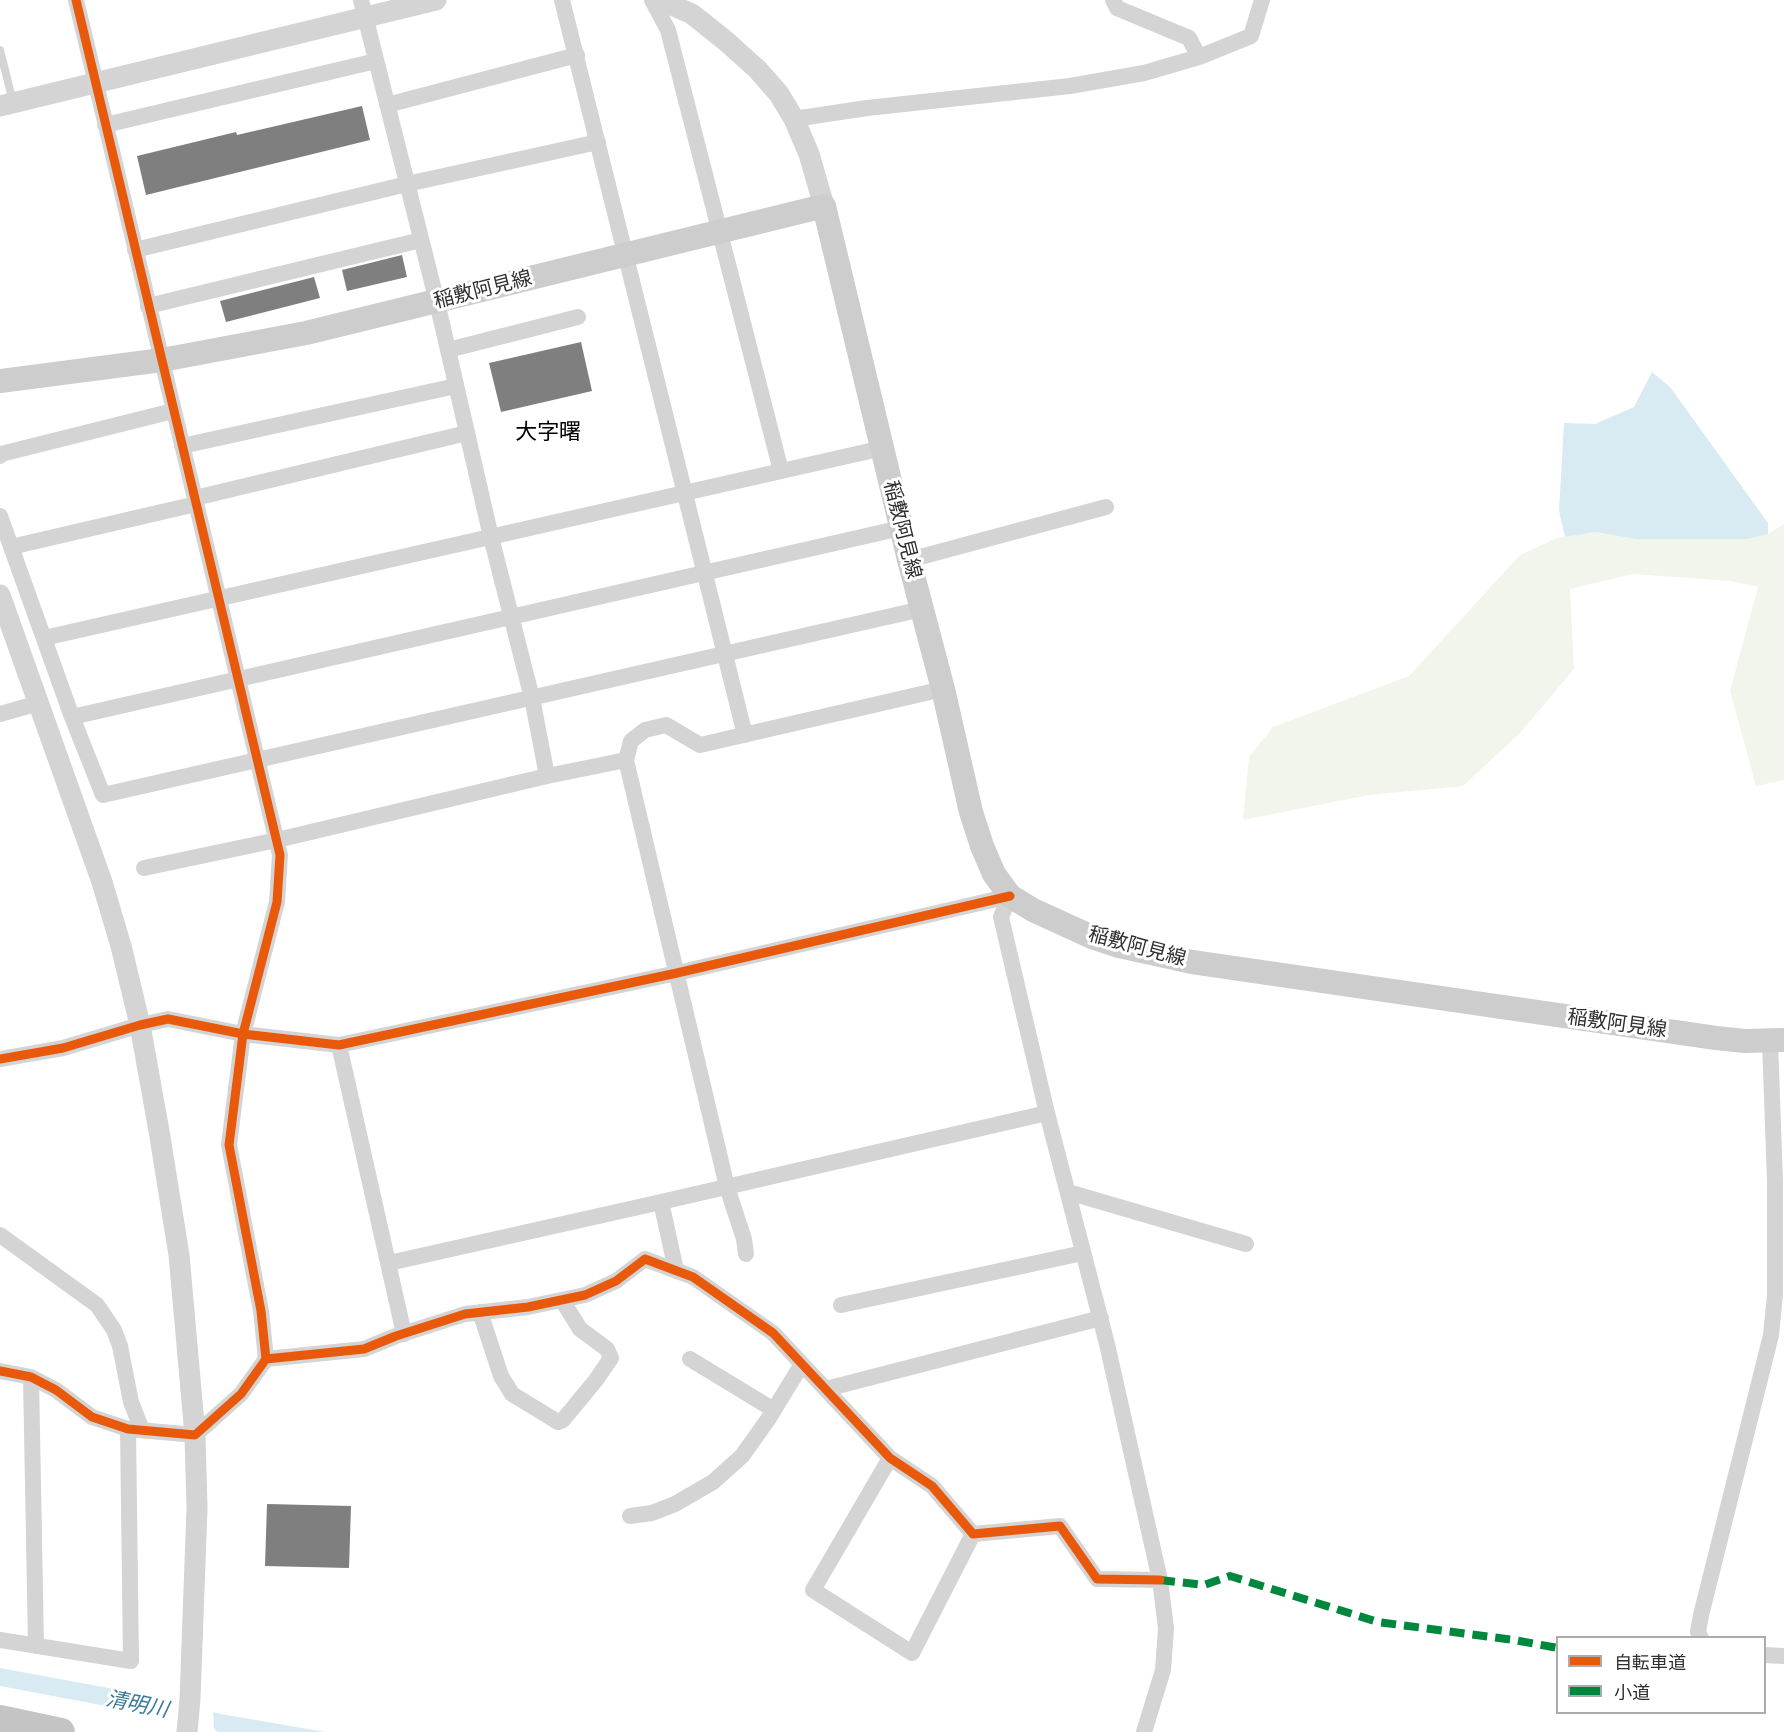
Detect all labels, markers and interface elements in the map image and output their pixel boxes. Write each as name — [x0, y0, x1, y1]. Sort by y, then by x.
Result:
street label: 稲敷阿見線 — [432, 266, 534, 314]
district label: 大字曙 — [515, 420, 581, 446]
street label: 稲敷阿見線 — [878, 479, 926, 581]
street label: 稲敷阿見線 — [1086, 922, 1188, 972]
street label: 稲敷阿見線 — [1566, 1005, 1668, 1043]
legend — [1556, 1636, 1766, 1714]
text: 自転車道 — [1614, 1651, 1686, 1674]
text: 小道 — [1614, 1681, 1650, 1704]
water label: 清明川 — [104, 1687, 170, 1723]

